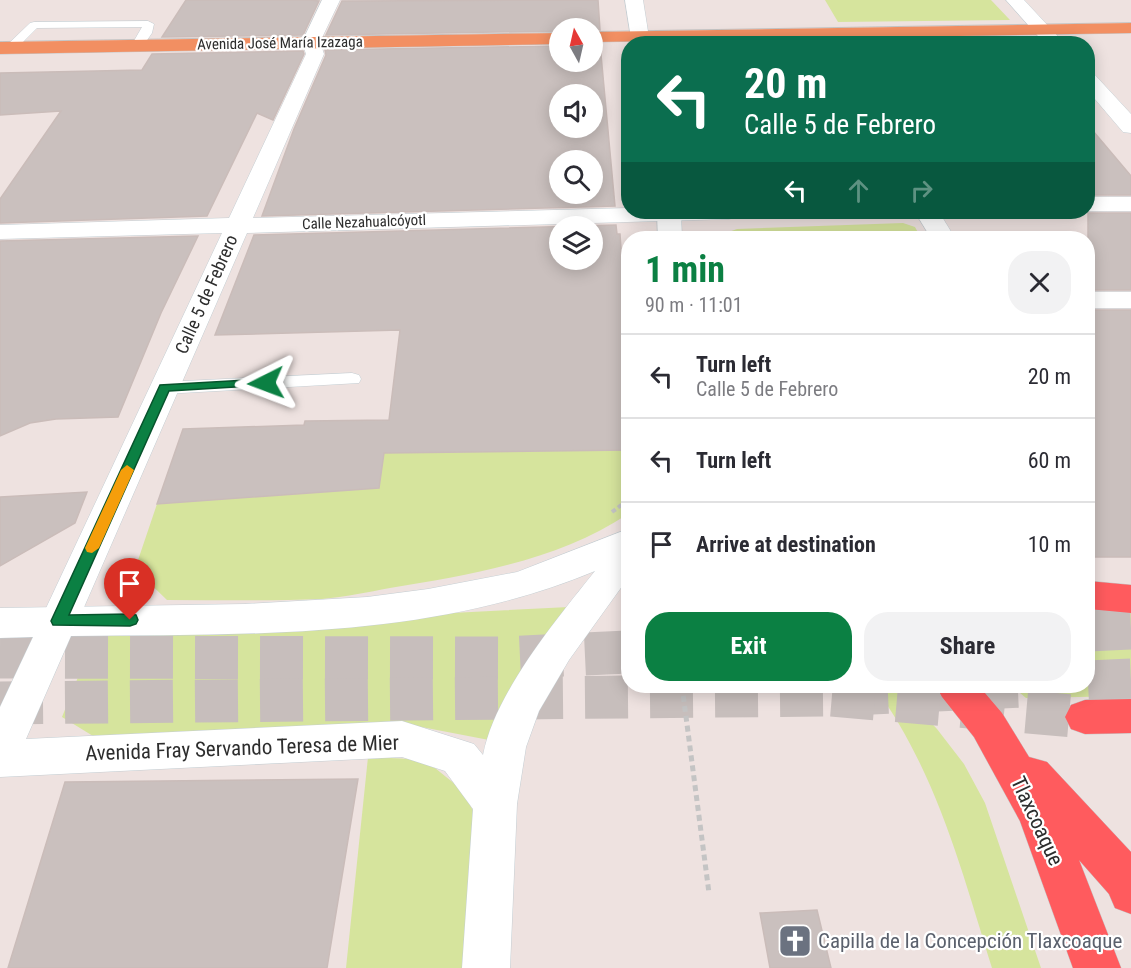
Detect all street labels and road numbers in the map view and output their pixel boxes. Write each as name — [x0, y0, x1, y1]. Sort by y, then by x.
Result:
street label: Avenida José María Izazaga — [197, 33, 363, 53]
street label: Calle Nezahualcóyotl — [302, 211, 426, 233]
street label: Calle 5 de Febrero — [170, 231, 242, 357]
street label: Avenida Fray Servando Teresa de Mier — [85, 731, 399, 765]
street label: Tlaxcoaque — [1006, 773, 1068, 870]

